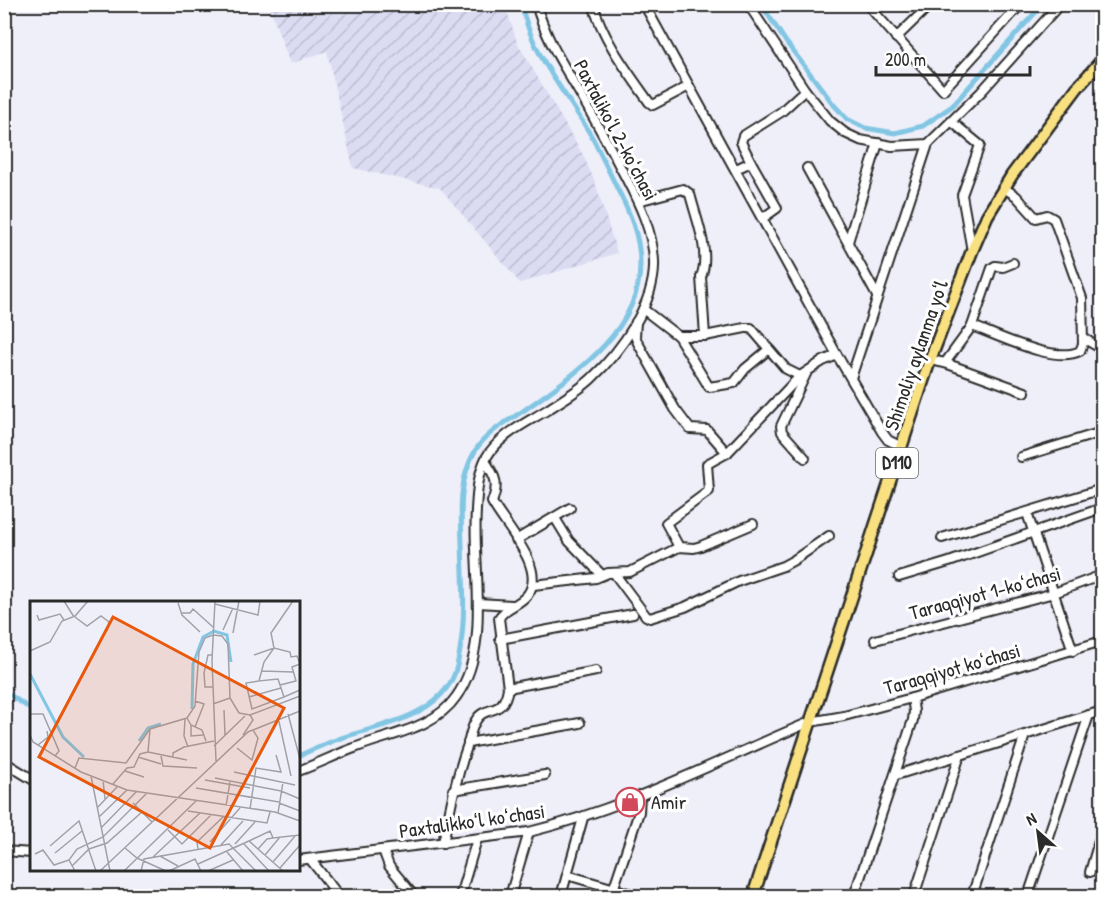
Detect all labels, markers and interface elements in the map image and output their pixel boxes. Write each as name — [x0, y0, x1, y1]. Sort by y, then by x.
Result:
scale bar — [876, 39, 1030, 77]
text: 200 m — [885, 47, 926, 72]
street label: Paxtalikoʻl 2-koʻchasi — [568, 55, 665, 205]
street label: Shimoliy aylanma yoʻl — [877, 275, 954, 434]
road number: D110 — [876, 448, 918, 478]
street label: Taraqqiyot 1-koʻchasi — [906, 559, 1064, 626]
inset map — [30, 601, 300, 871]
street label: Taraqqiyot koʻchasi — [880, 636, 1023, 701]
shop icon: Amir — [614, 786, 646, 818]
place label: Amir — [651, 788, 687, 815]
street label: Paxtalikkoʻl koʻchasi — [397, 797, 547, 844]
north arrow — [1008, 802, 1068, 862]
text: N — [1022, 807, 1040, 830]

